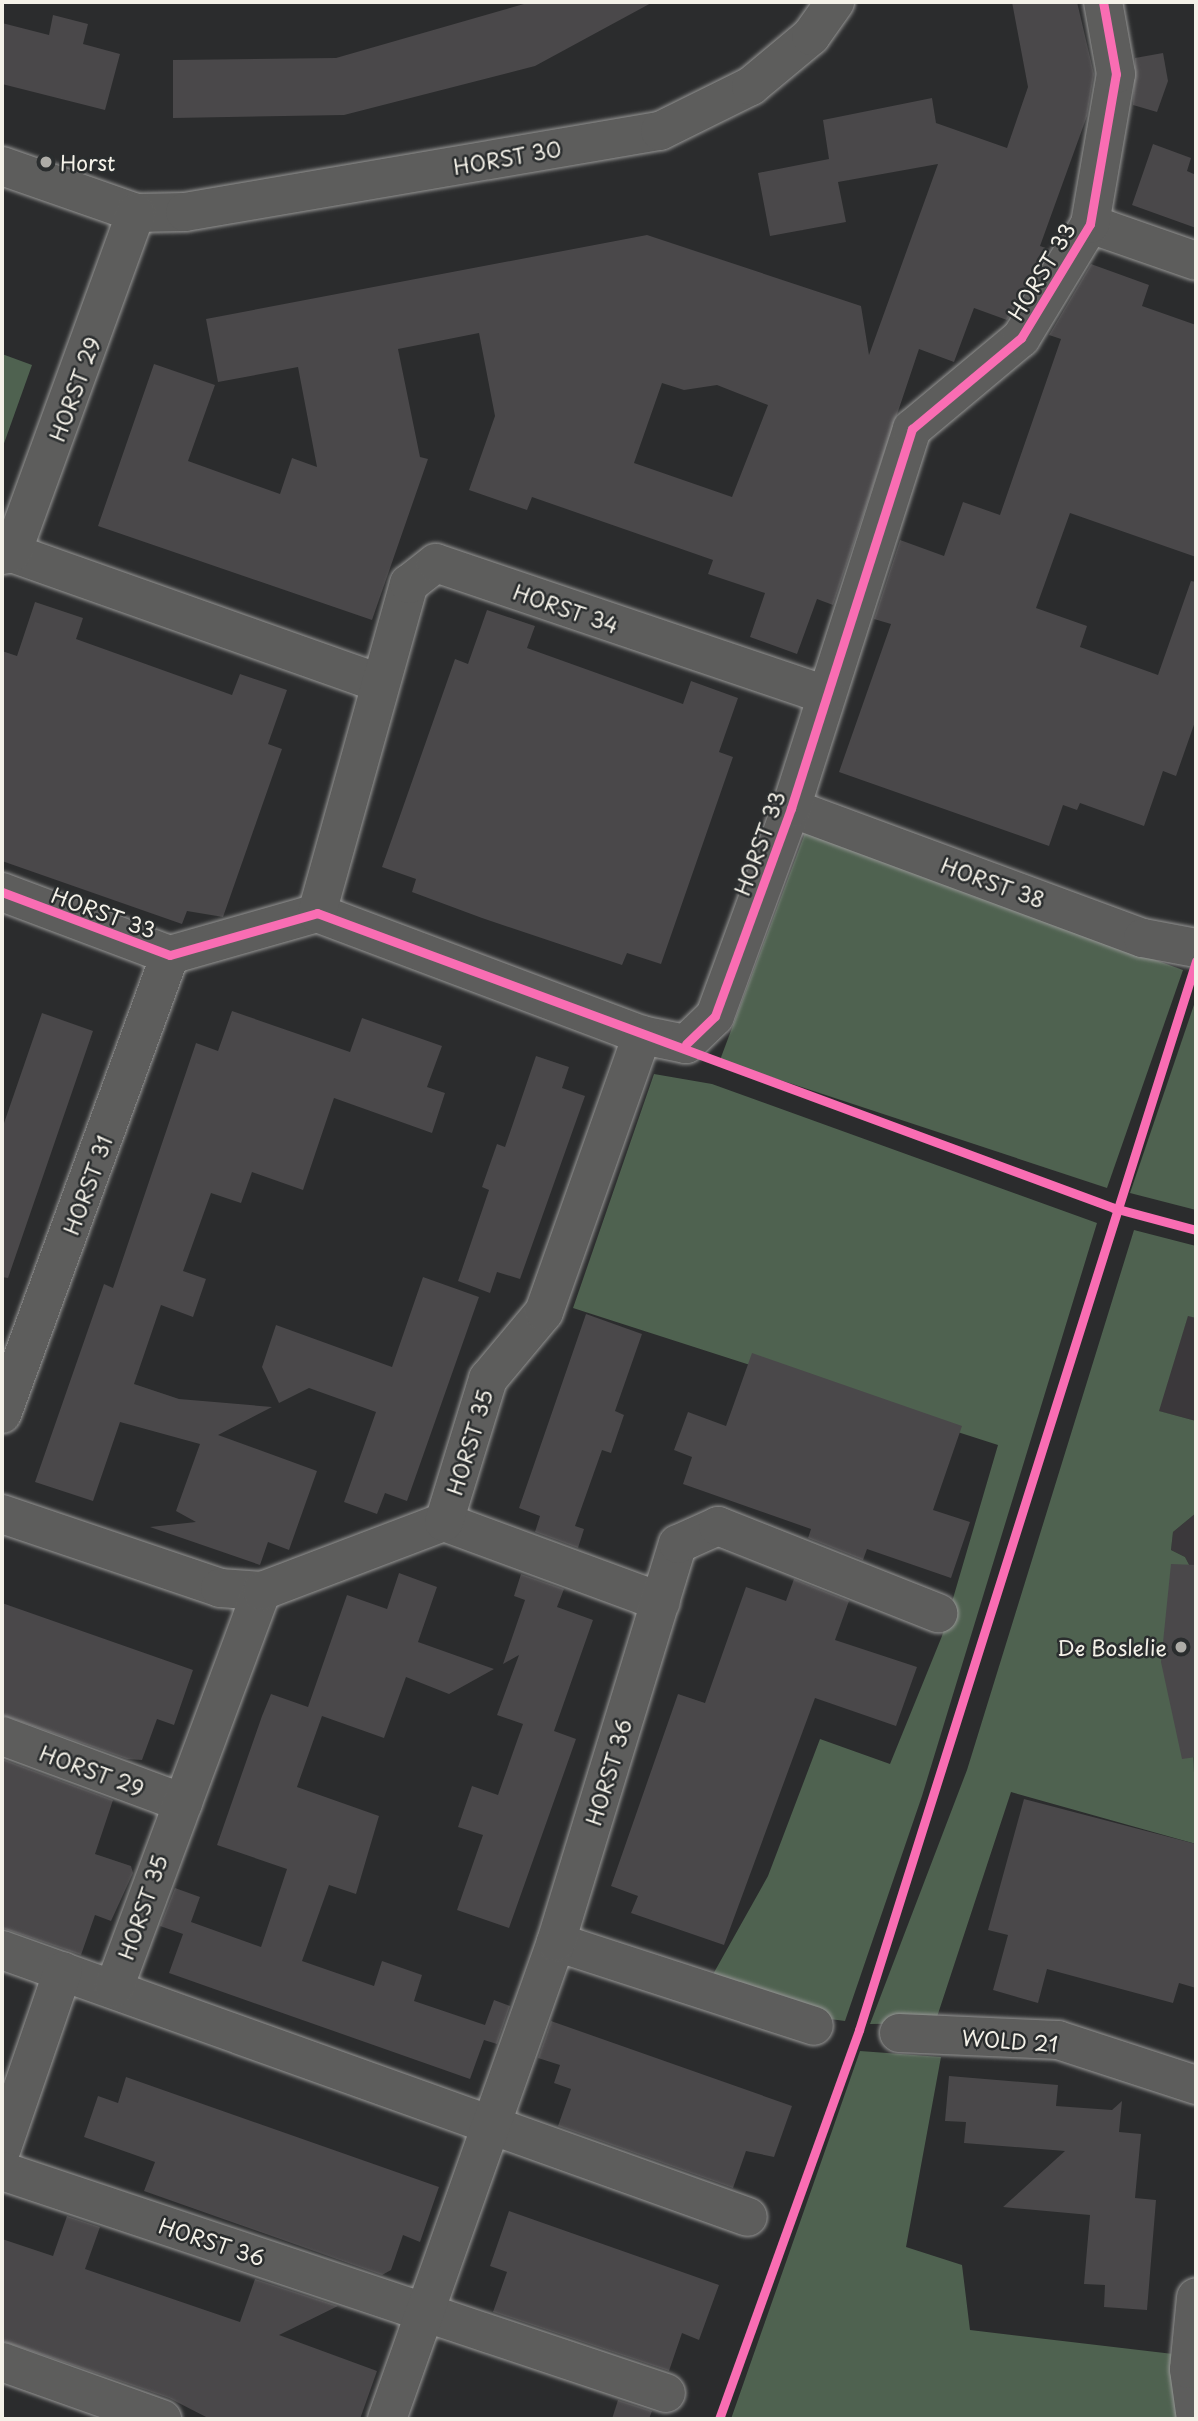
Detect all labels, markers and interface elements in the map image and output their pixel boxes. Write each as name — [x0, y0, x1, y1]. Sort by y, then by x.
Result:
street label: HORST 30 — [450, 135, 564, 179]
place label: Horst — [60, 149, 115, 175]
marker: Horst — [38, 154, 54, 170]
street label: HORST 33 — [1002, 218, 1080, 324]
street label: HORST 29 — [44, 334, 104, 444]
street label: HORST 34 — [510, 578, 622, 638]
street label: HORST 33 — [728, 787, 790, 899]
street label: HORST 38 — [938, 852, 1048, 912]
street label: HORST 33 — [48, 881, 160, 943]
street label: HORST 31 — [57, 1132, 117, 1238]
street label: HORST 35 — [441, 1386, 497, 1498]
place label: De Boslelie — [1057, 1634, 1167, 1660]
marker: De Boslelie — [1173, 1639, 1189, 1655]
street label: HORST 36 — [580, 1715, 636, 1829]
street label: HORST 29 — [37, 1740, 147, 1800]
street label: HORST 35 — [112, 1851, 172, 1963]
street label: WOLD 21 — [959, 2024, 1061, 2056]
street label: HORST 36 — [156, 2212, 268, 2270]

